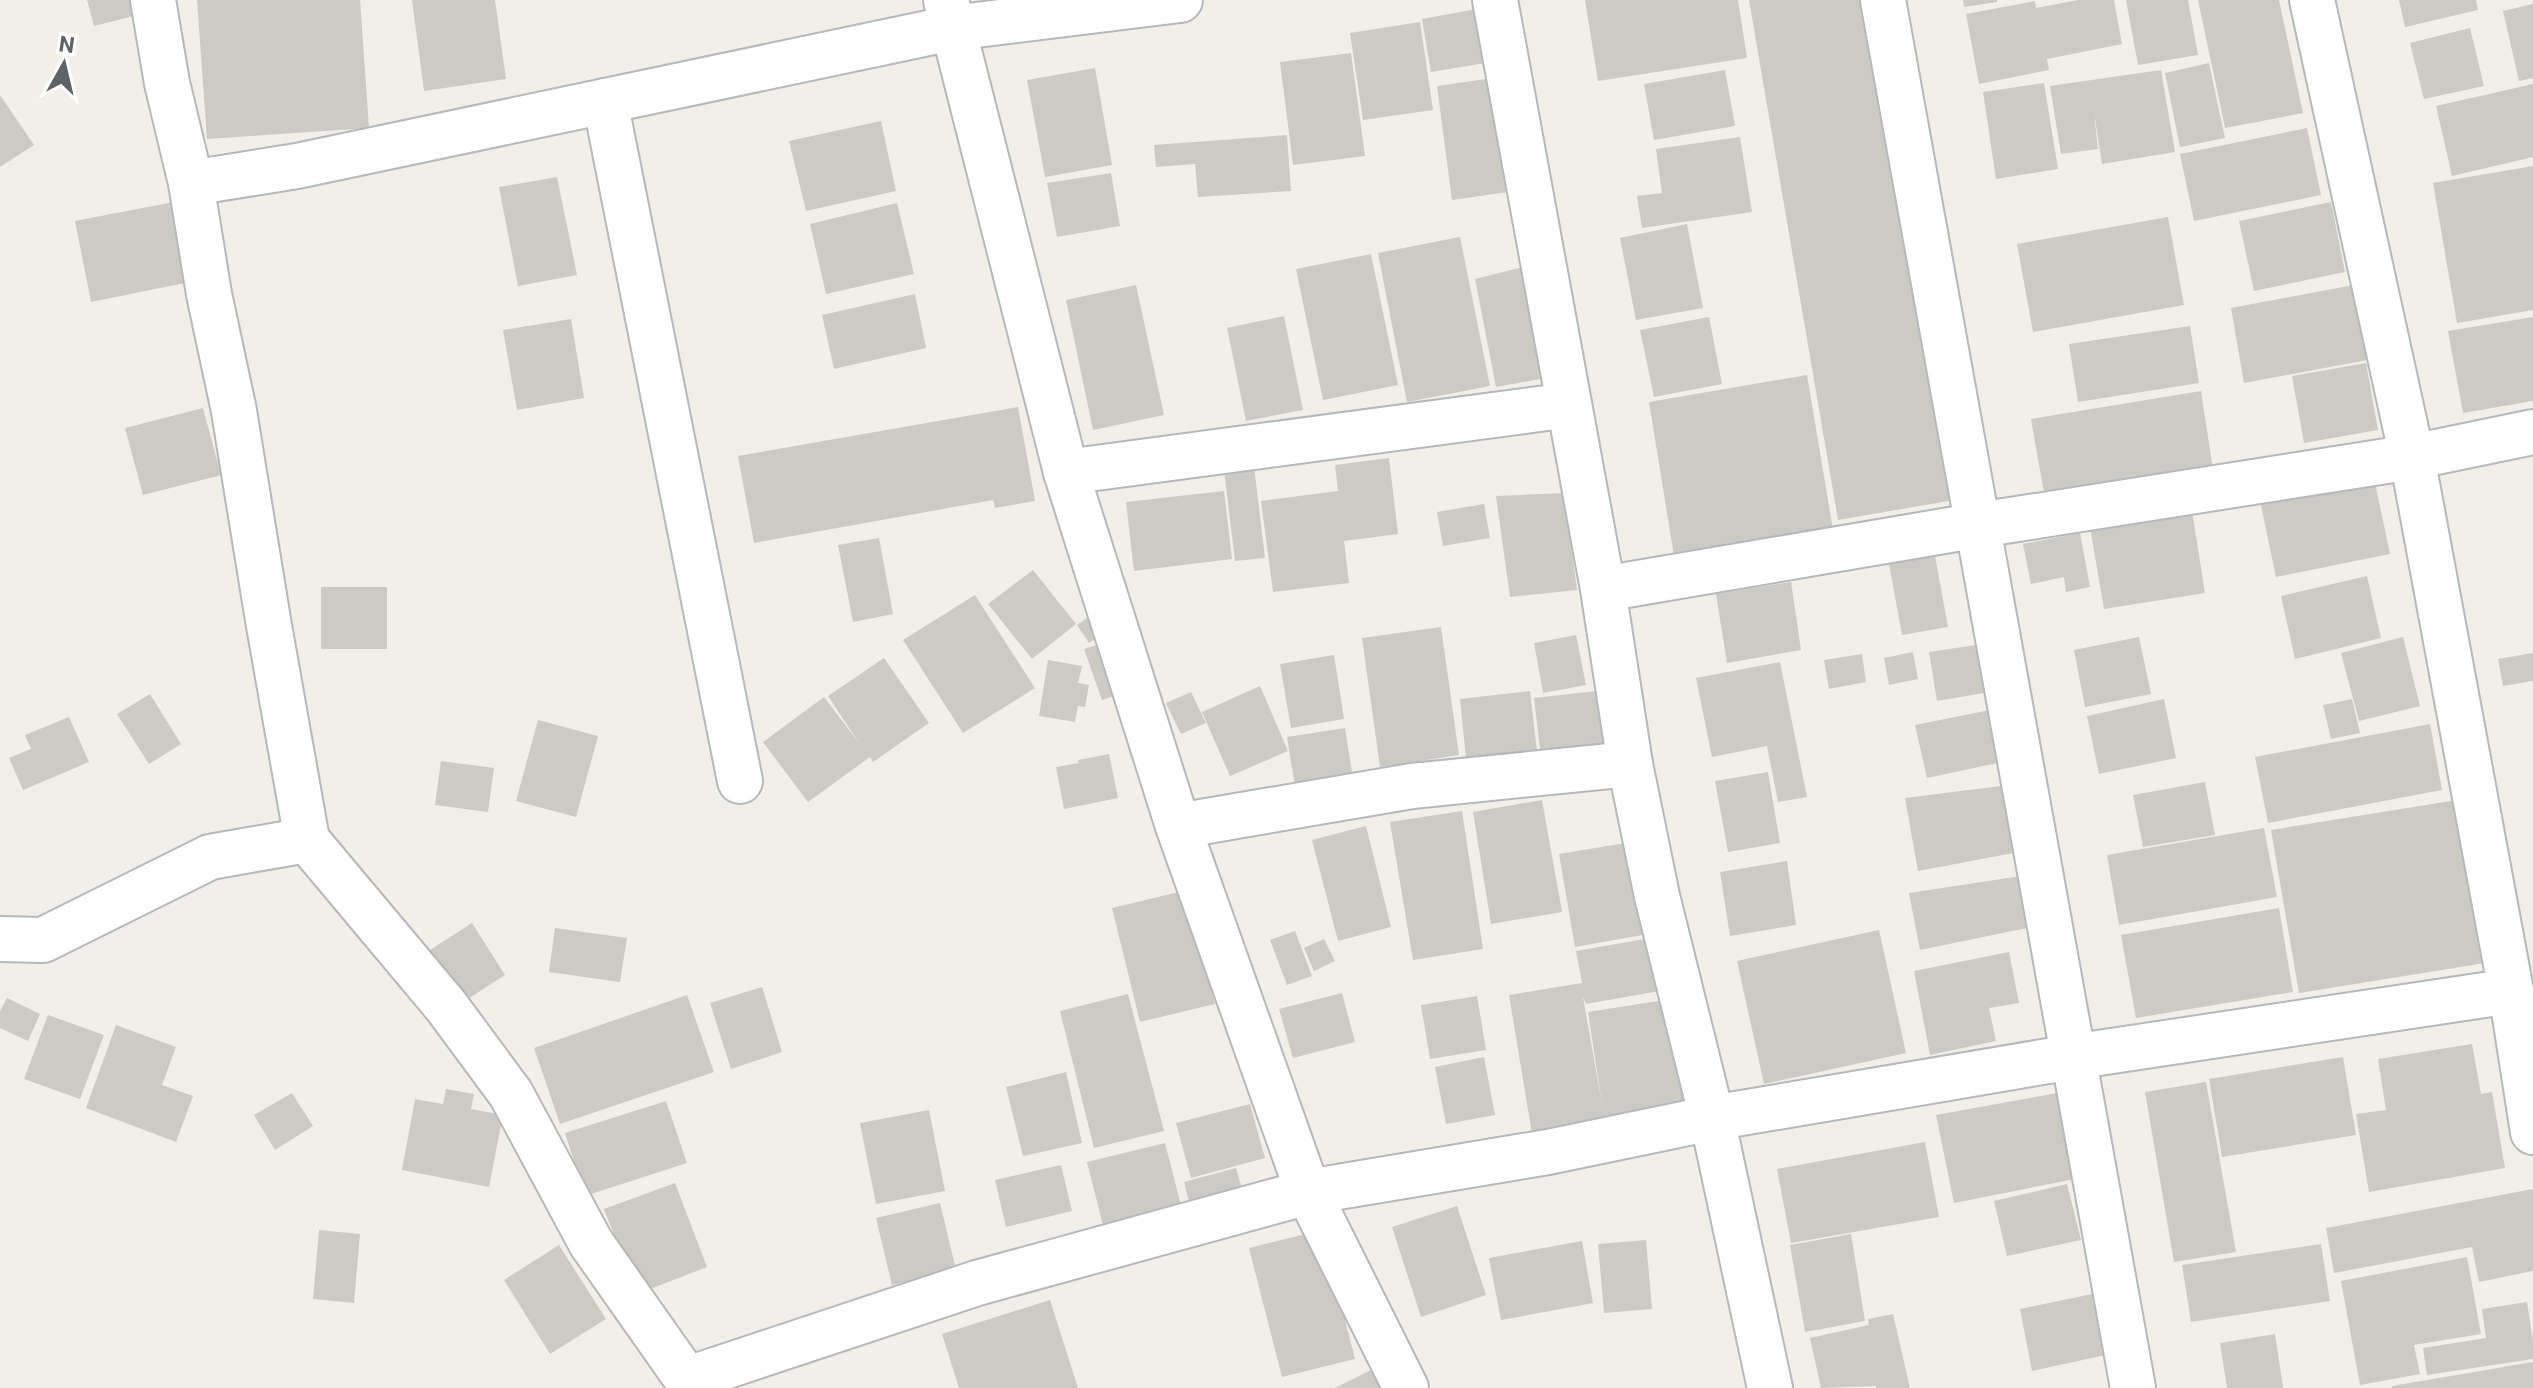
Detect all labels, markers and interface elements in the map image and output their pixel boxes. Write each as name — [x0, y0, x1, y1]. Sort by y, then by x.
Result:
north arrow — [24, 24, 104, 104]
text: N — [57, 31, 76, 58]

